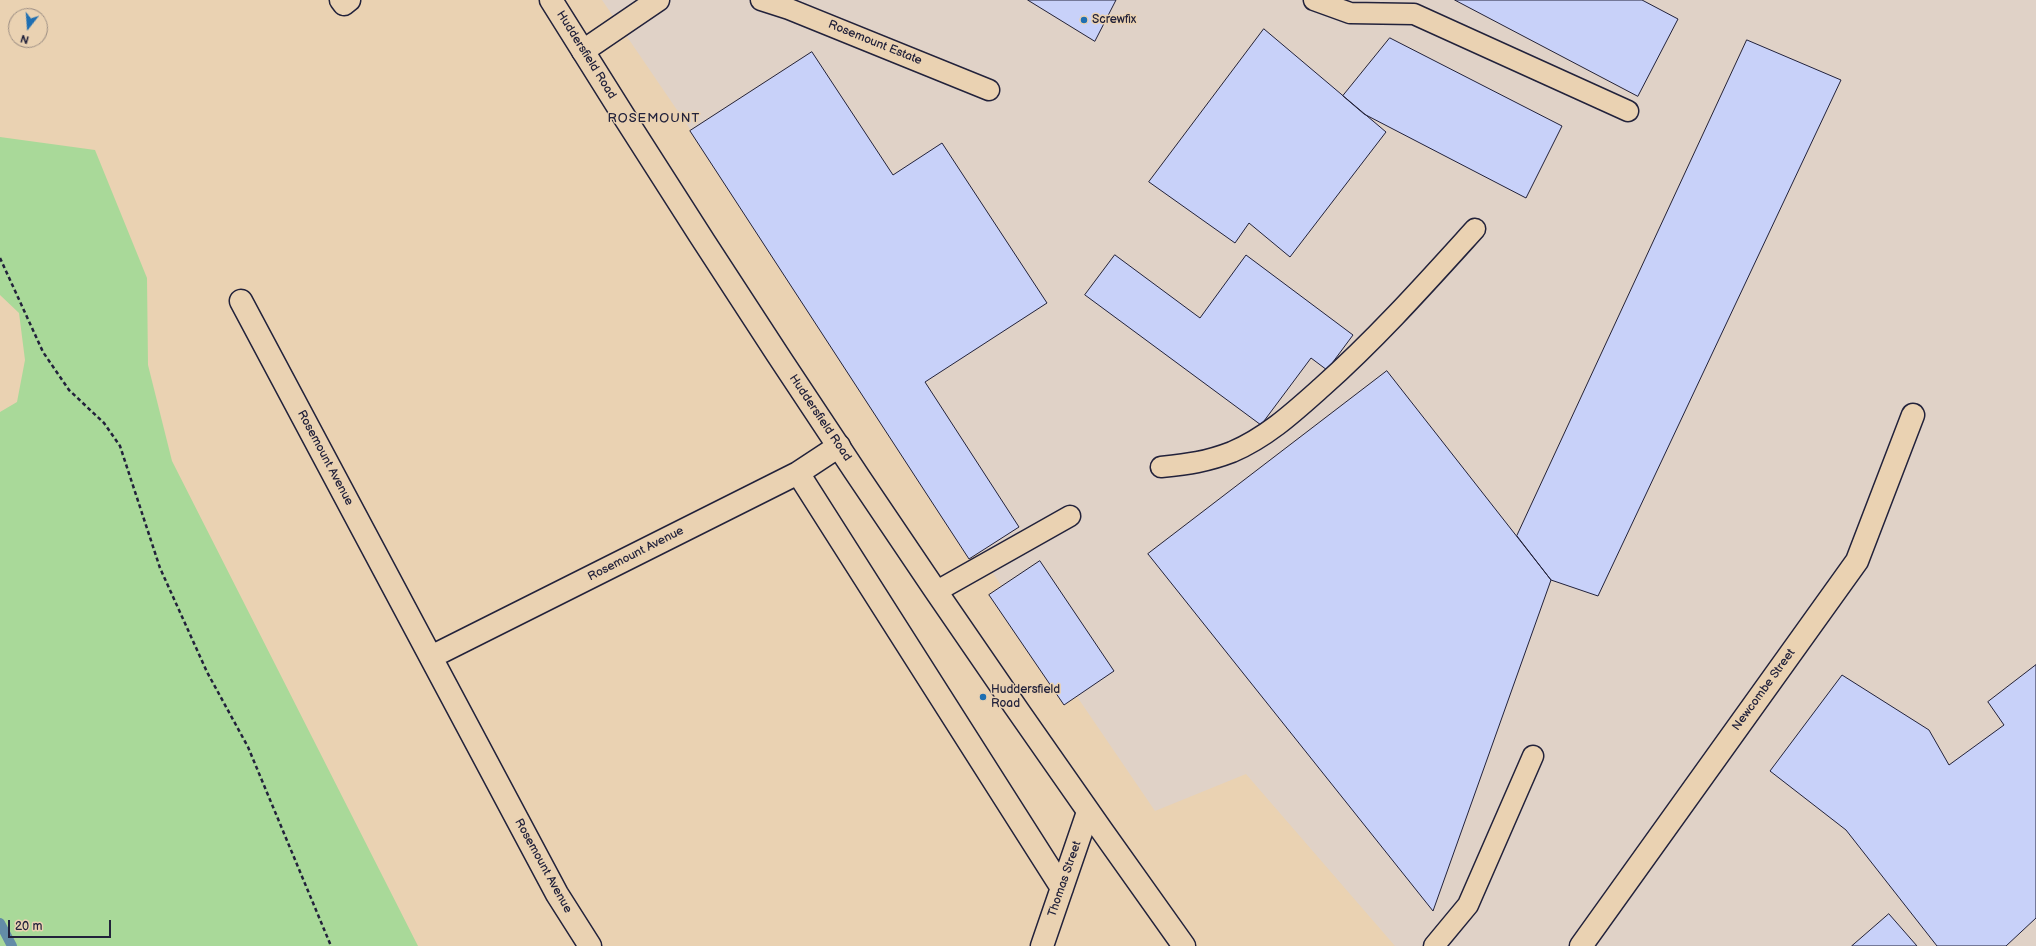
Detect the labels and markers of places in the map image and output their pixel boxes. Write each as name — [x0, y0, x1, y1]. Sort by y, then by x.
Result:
place label: Screwfix — [1092, 13, 1136, 27]
marker: Screwfix — [1079, 15, 1089, 25]
place label: Huddersfield Road — [991, 683, 1060, 711]
marker: Huddersfield Road — [978, 692, 988, 702]

